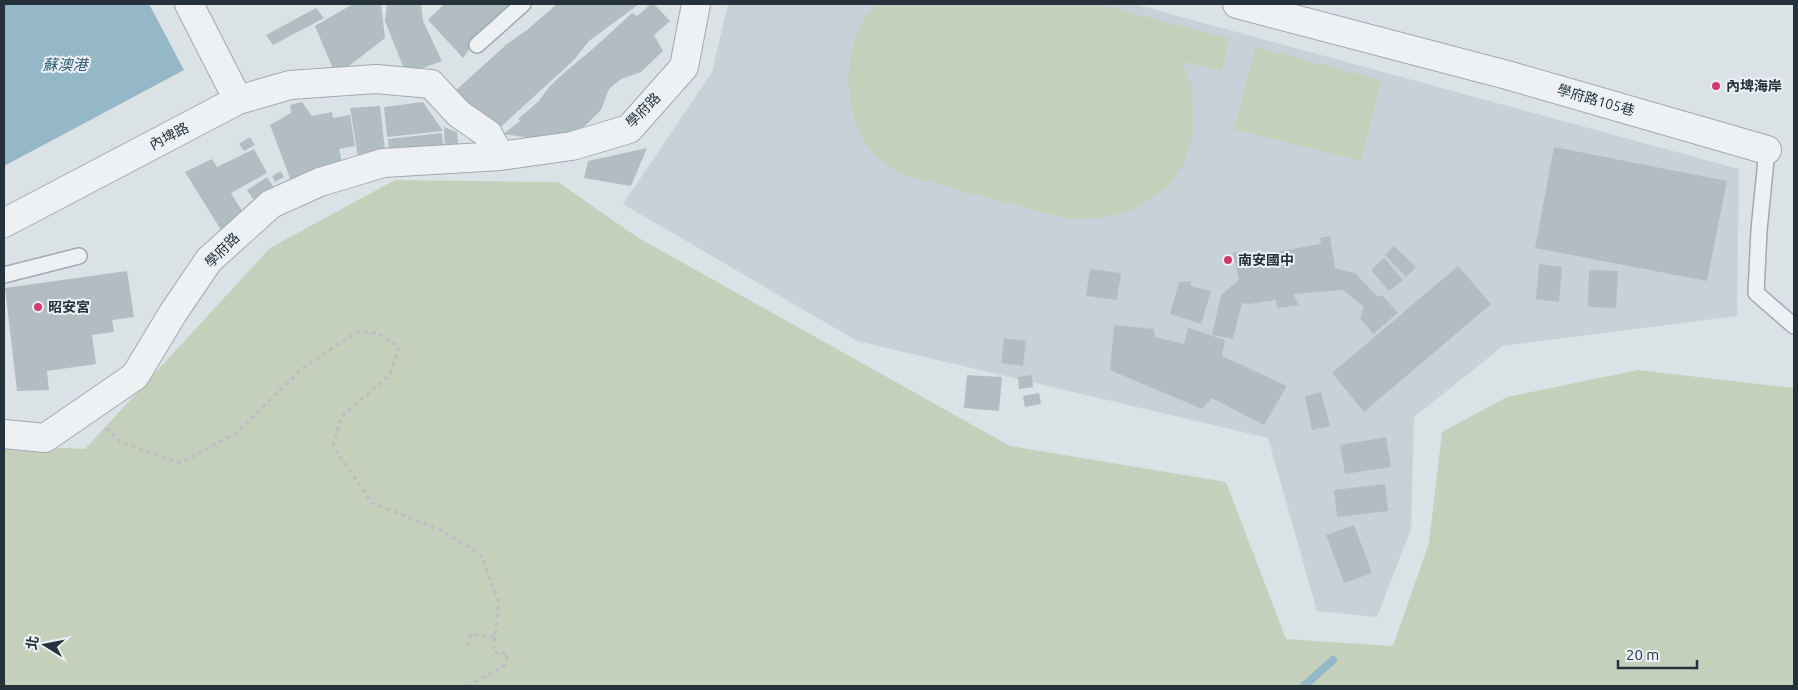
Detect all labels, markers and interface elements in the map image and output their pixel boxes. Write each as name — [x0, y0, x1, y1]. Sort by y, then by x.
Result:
water label: 蘇澳港 — [42, 56, 89, 73]
place label: 內埤海岸 — [1726, 78, 1782, 94]
marker: 內埤海岸 — [1710, 80, 1722, 92]
street label: 學府路105巷 — [1555, 81, 1637, 119]
street label: 學府路 — [622, 89, 664, 131]
street label: 內埤路 — [147, 119, 191, 153]
street label: 學府路 — [201, 229, 243, 271]
place label: 南安國中 — [1238, 252, 1294, 268]
marker: 南安國中 — [1222, 254, 1234, 266]
place label: 昭安宮 — [48, 299, 90, 315]
marker: 昭安宮 — [32, 301, 44, 313]
north arrow — [20, 620, 70, 670]
text: 北 — [23, 634, 41, 651]
scale bar — [1618, 638, 1697, 670]
text: 20 m — [1626, 646, 1659, 663]

